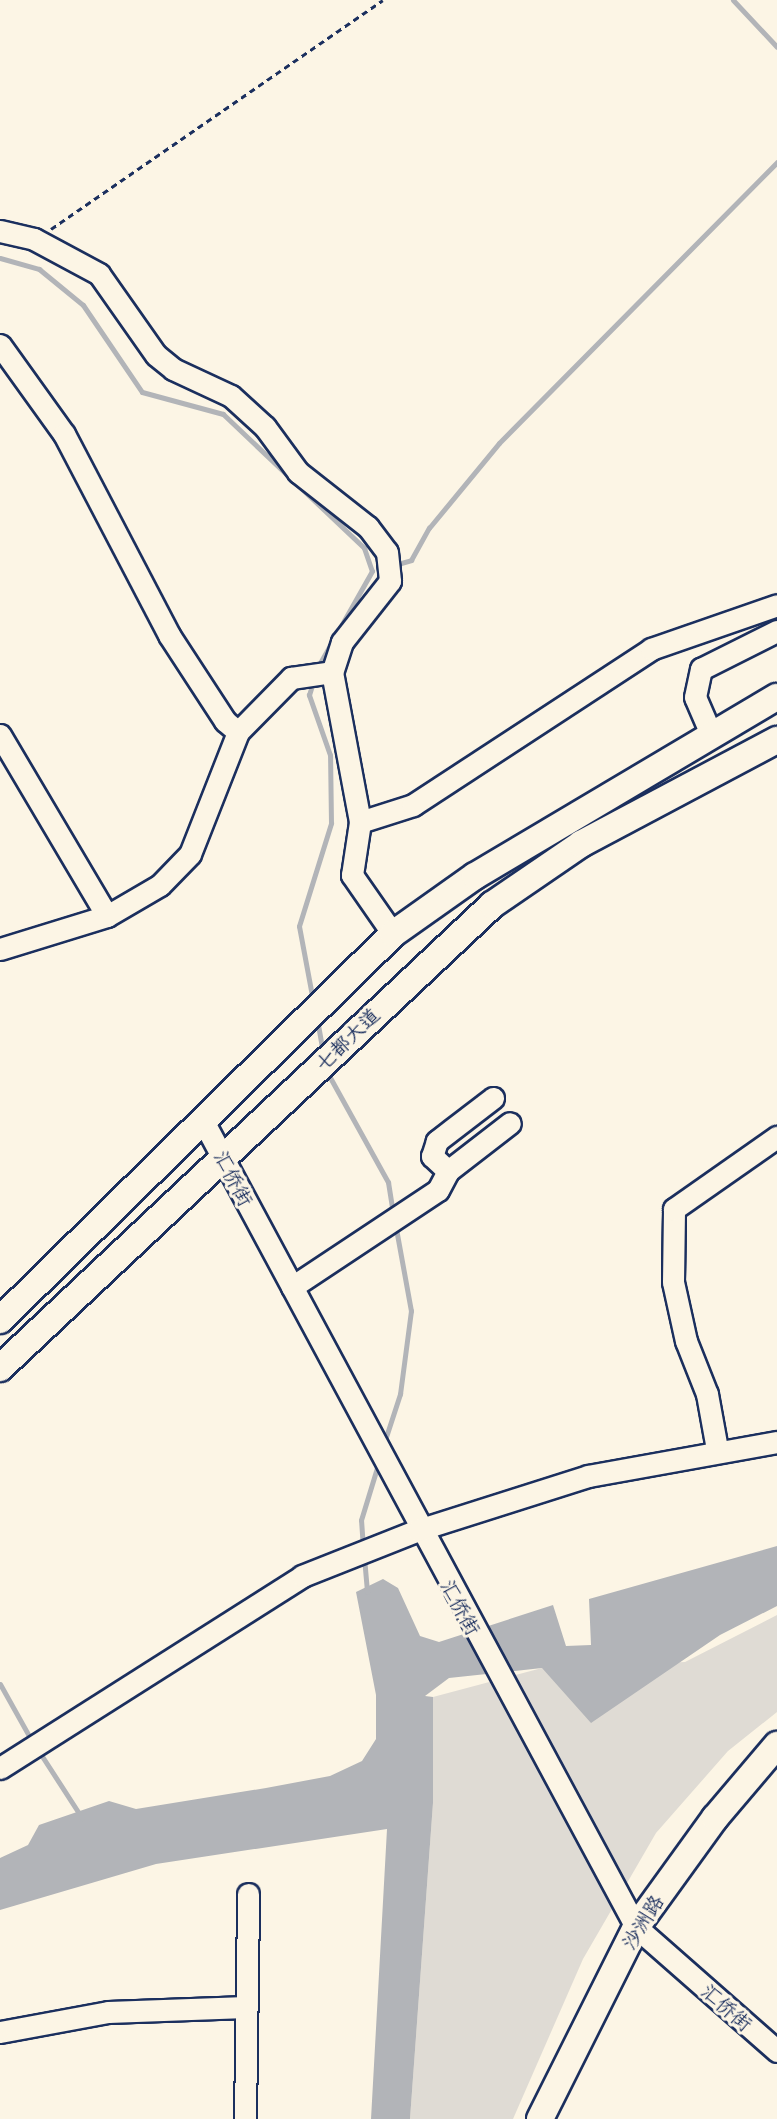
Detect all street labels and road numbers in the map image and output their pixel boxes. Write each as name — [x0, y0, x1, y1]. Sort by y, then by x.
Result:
street label: 七都大道 — [310, 1003, 384, 1075]
street label: 汇侨街 — [209, 1146, 259, 1210]
street label: 汇侨街 — [436, 1575, 486, 1639]
street label: 沙洲路 — [616, 1890, 668, 1954]
street label: 汇侨街 — [696, 1978, 758, 2036]

